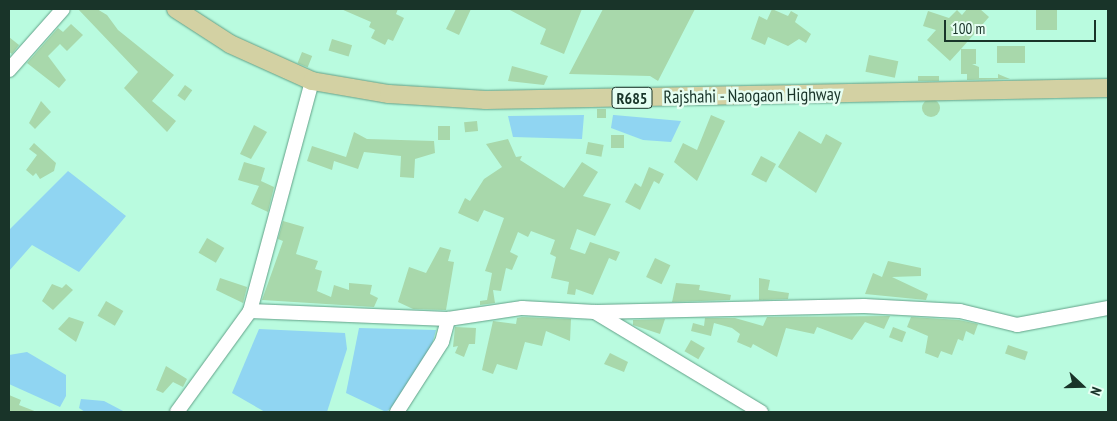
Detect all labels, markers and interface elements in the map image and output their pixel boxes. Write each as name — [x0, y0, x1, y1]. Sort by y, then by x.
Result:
scale bar — [947, 10, 1100, 42]
text: 100 m — [952, 19, 985, 38]
street label: Rajshahi - Naogaon Highway — [663, 84, 841, 108]
road number: R685 — [611, 85, 653, 112]
north arrow — [1057, 361, 1107, 411]
text: N — [1086, 385, 1106, 398]

